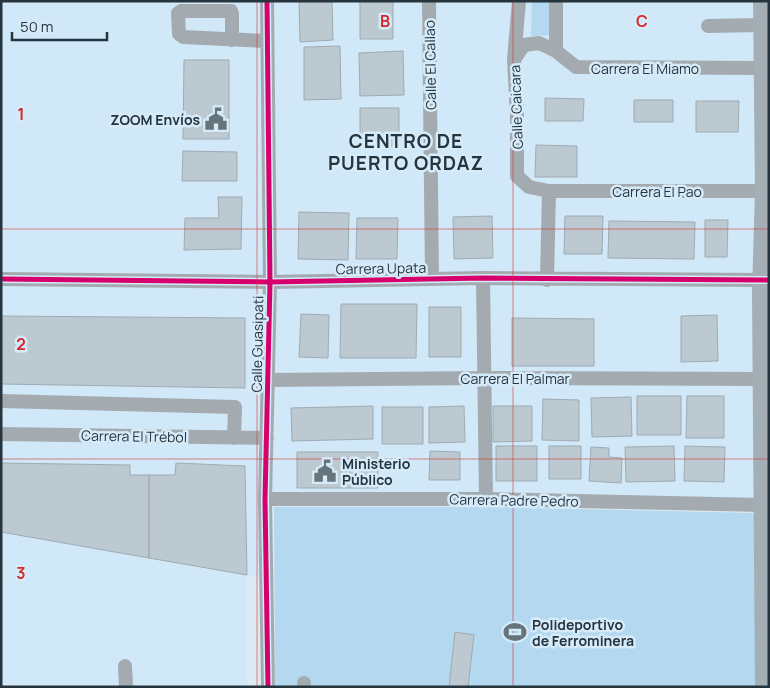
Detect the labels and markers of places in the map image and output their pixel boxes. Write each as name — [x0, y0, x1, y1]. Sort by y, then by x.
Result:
public building icon: ZOOM Envíos — [203, 106, 229, 132]
place label: ZOOM Envíos — [110, 110, 200, 129]
place label: Ministerio Público — [342, 454, 411, 489]
public building icon: Ministerio Público — [312, 458, 338, 484]
place label: Polideportivo de Ferrominera — [532, 615, 634, 650]
sports icon: Polideportivo de Ferrominera — [502, 619, 528, 645]

